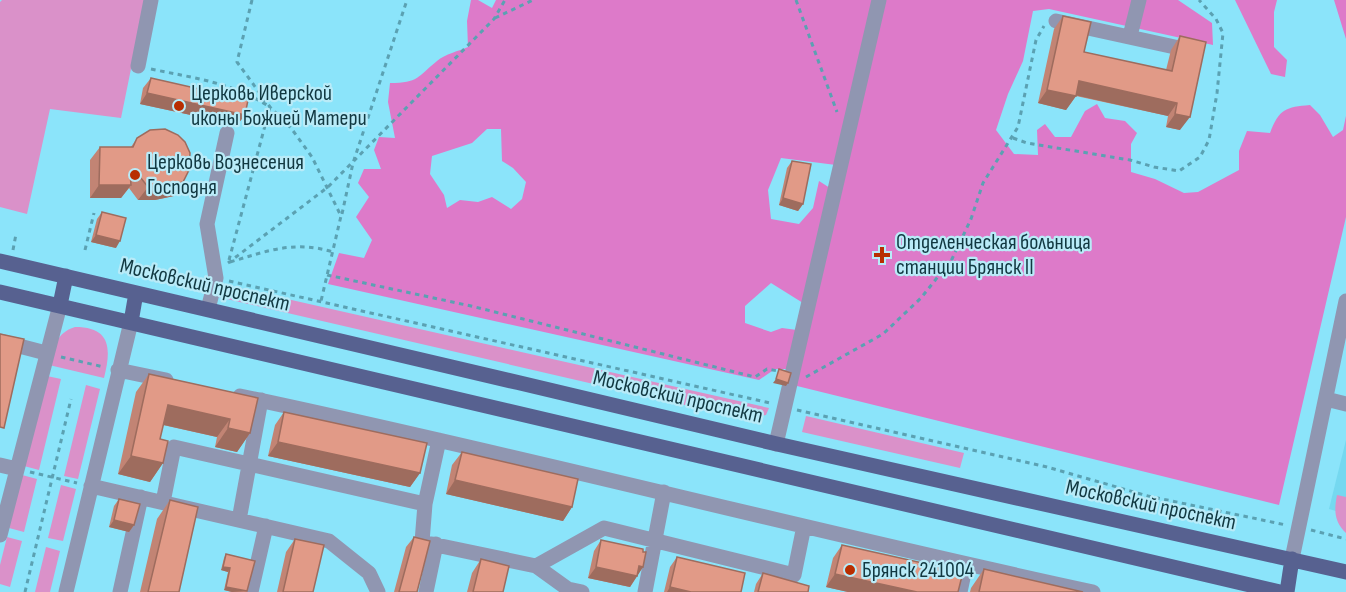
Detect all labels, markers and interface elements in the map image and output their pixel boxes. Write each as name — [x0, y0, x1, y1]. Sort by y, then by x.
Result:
place label: Церковь Иверской иконы Божией Матери — [191, 80, 367, 132]
marker: Церковь Иверской иконы Божией Матери — [172, 99, 186, 113]
place label: Церковь Вознесения Господня — [147, 149, 304, 201]
marker: Церковь Вознесения Господня — [128, 168, 142, 182]
place label: Отделенческая больница станции Брянск II — [896, 229, 1091, 281]
marker: Отделенческая больница станции Брянск II — [873, 246, 891, 264]
street label: Московский проспект — [117, 252, 293, 318]
street label: Московский проспект — [590, 364, 766, 430]
street label: Московский проспект — [1063, 474, 1239, 536]
place label: Брянск 241004 — [862, 557, 974, 584]
marker: Брянск 241004 — [843, 563, 857, 577]

